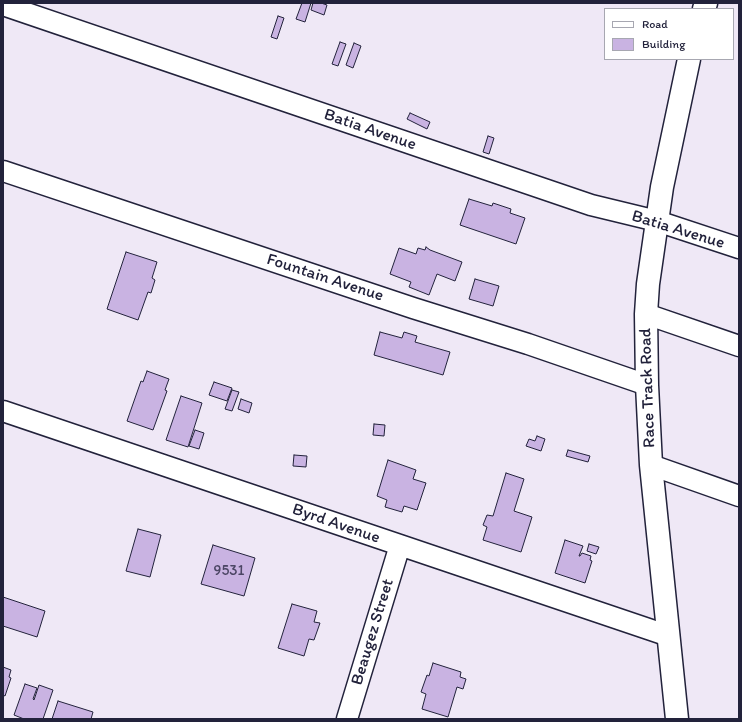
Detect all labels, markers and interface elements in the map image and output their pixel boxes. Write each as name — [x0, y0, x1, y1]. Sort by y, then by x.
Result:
legend — [604, 8, 734, 60]
text: Road — [642, 17, 668, 31]
text: Building — [642, 37, 685, 51]
street label: Batia Avenue — [321, 105, 419, 155]
street label: Batia Avenue — [629, 206, 727, 254]
street label: Fountain Avenue — [264, 249, 386, 307]
street label: Race Track Road — [636, 328, 660, 448]
street label: Byrd Avenue — [289, 499, 383, 549]
house number: 9531 — [214, 562, 244, 580]
street label: Beaugez Street — [347, 576, 399, 688]

